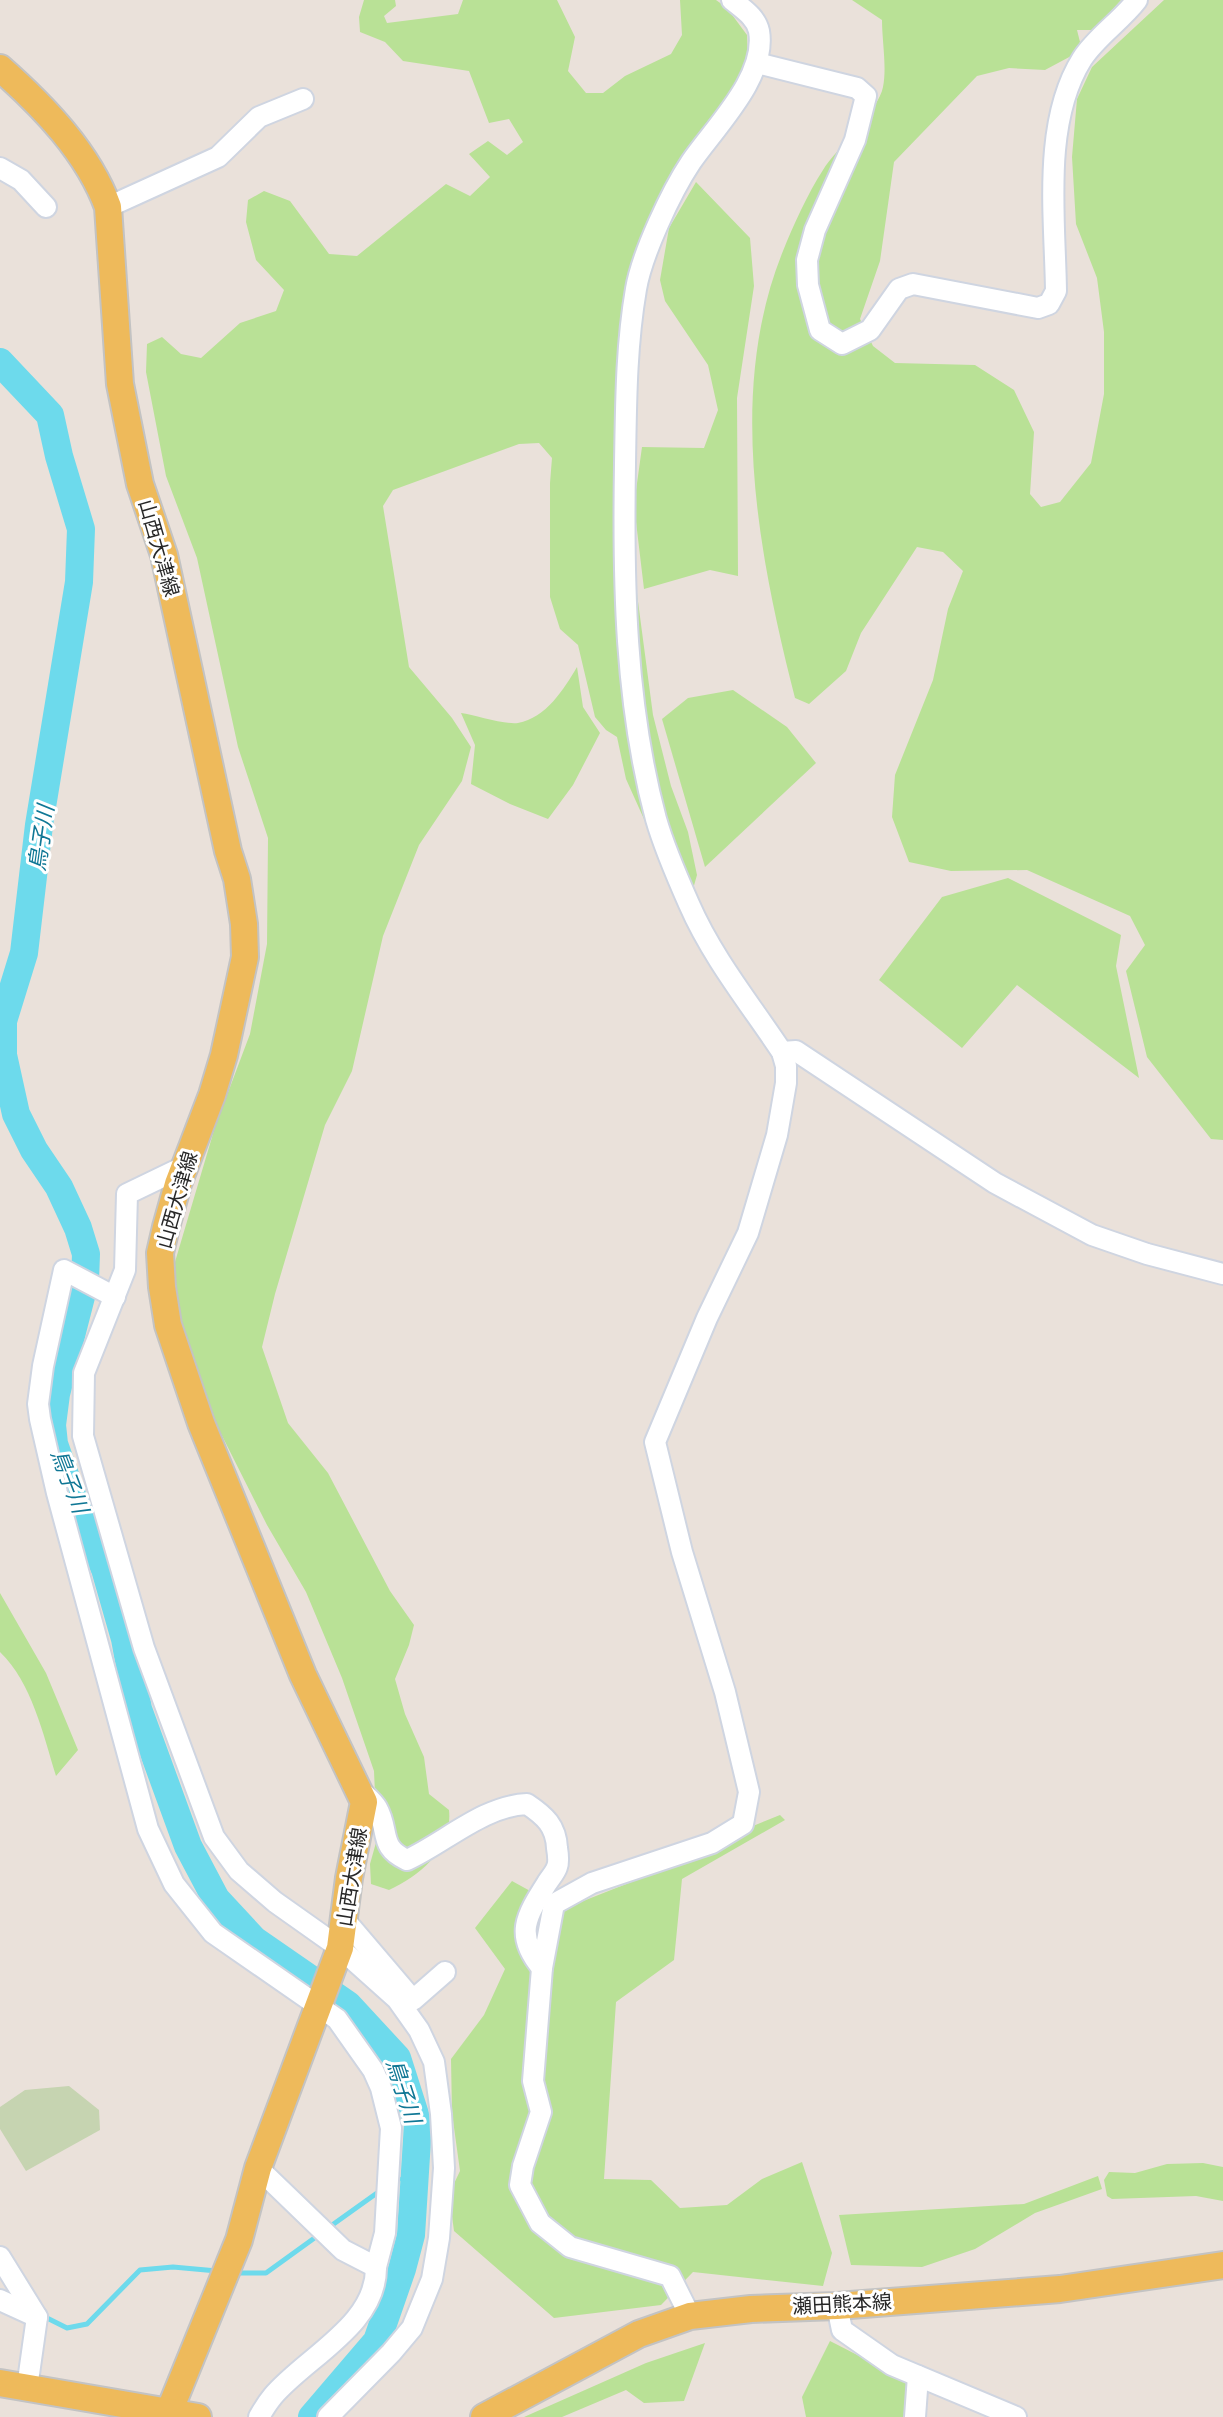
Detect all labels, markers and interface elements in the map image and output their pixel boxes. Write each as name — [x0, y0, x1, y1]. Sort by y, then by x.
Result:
street label: 山西大津線 — [133, 496, 185, 600]
water label: 鳥子川 — [23, 801, 60, 873]
street label: 山西大津線 — [151, 1148, 203, 1252]
water label: 鳥子川 — [45, 1445, 96, 1519]
street label: 山西大津線 — [331, 1826, 373, 1928]
water label: 鳥子川 — [380, 2055, 428, 2129]
street label: 瀬田熊本線 — [791, 2288, 893, 2320]

